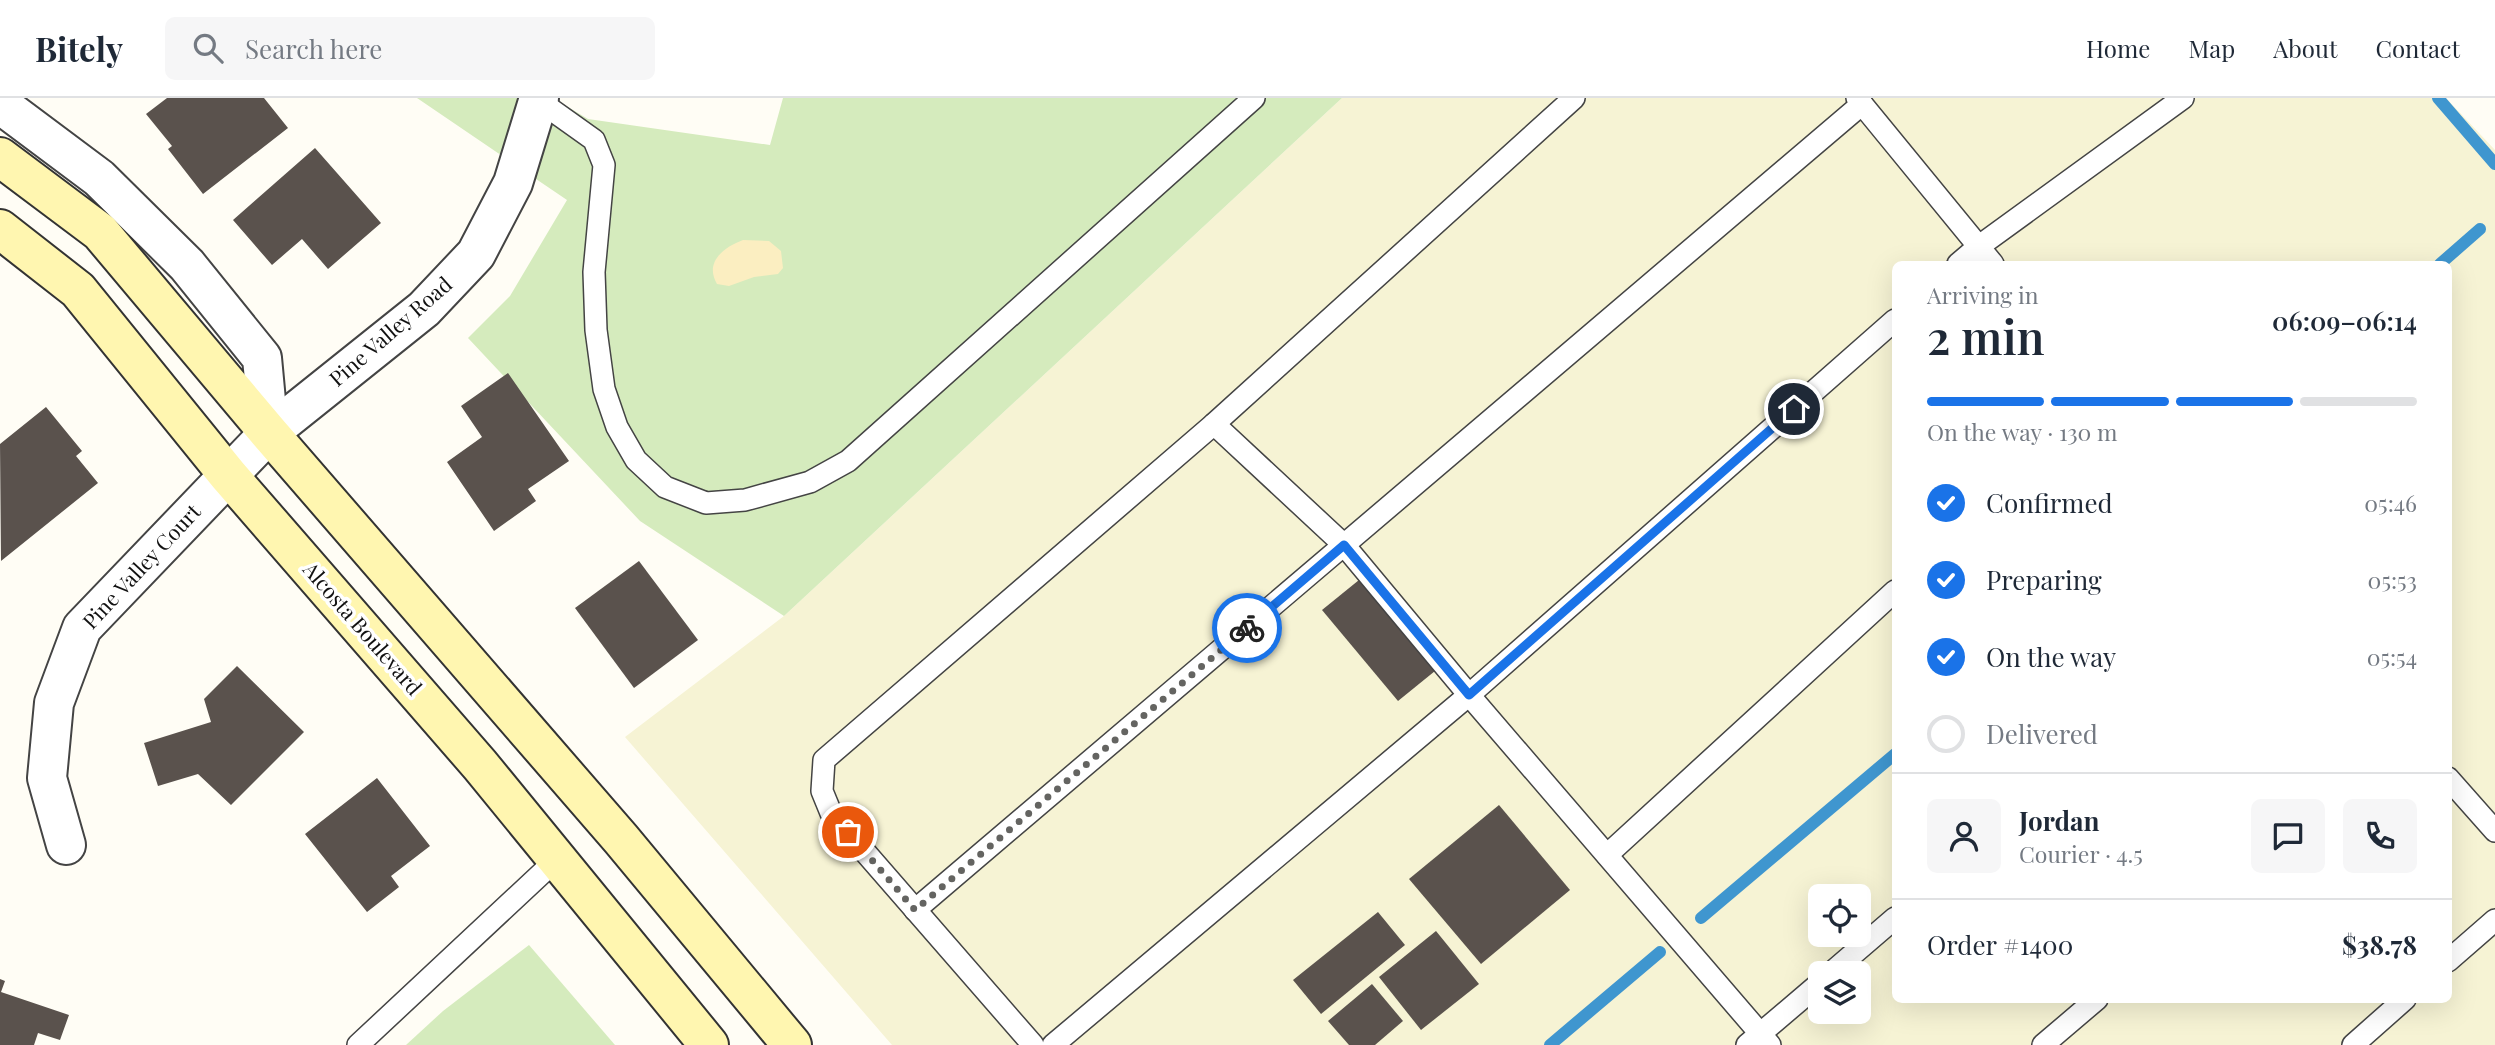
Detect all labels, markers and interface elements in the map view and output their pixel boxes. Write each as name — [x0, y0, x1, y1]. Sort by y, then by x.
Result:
search box — [165, 17, 655, 80]
text: Bitely — [35, 26, 123, 70]
icon: search — [189, 29, 227, 67]
text: Search here — [245, 31, 383, 66]
text: Home — [2086, 32, 2150, 64]
text: Map — [2188, 32, 2235, 64]
text: About — [2273, 32, 2337, 64]
text: Contact — [2375, 32, 2460, 64]
street label: Pine Valley Road — [322, 269, 457, 392]
text: Arriving in — [1927, 279, 2039, 310]
text: 06:09–06:14 — [2272, 303, 2417, 338]
text: 2 min — [1927, 305, 2045, 367]
pin — [1764, 379, 1824, 439]
icon: home — [1775, 390, 1813, 428]
text: On the way · 130 m — [1927, 416, 2118, 447]
icon: check — [1927, 484, 1965, 522]
text: Confirmed — [1986, 485, 2113, 520]
text: 05:46 — [2364, 487, 2417, 518]
street label: Pine Valley Court — [75, 497, 206, 634]
street label: Alcosta Boulevard — [297, 554, 429, 700]
icon: check — [1927, 561, 1965, 599]
text: Preparing — [1986, 562, 2102, 597]
text: 05:53 — [2368, 564, 2417, 595]
courier — [1212, 593, 1282, 663]
icon: bike — [1228, 609, 1266, 647]
icon: check — [1927, 638, 1965, 676]
text: On the way — [1986, 639, 2116, 674]
text: 05:54 — [2367, 641, 2417, 672]
text: Delivered — [1986, 716, 2098, 751]
button: person — [1927, 799, 2001, 873]
button: chat — [2251, 799, 2325, 873]
button: phone — [2343, 799, 2417, 873]
pin — [818, 802, 878, 862]
text: Jordan — [2019, 803, 2099, 838]
icon: bag — [829, 813, 867, 851]
text: Courier · 4.5 — [2019, 838, 2143, 869]
map controls — [1808, 884, 1871, 1024]
button: locate — [1808, 884, 1871, 947]
text: Order #1400 — [1927, 927, 2073, 962]
text: $38.78 — [2342, 927, 2417, 962]
button: layers — [1808, 961, 1871, 1024]

